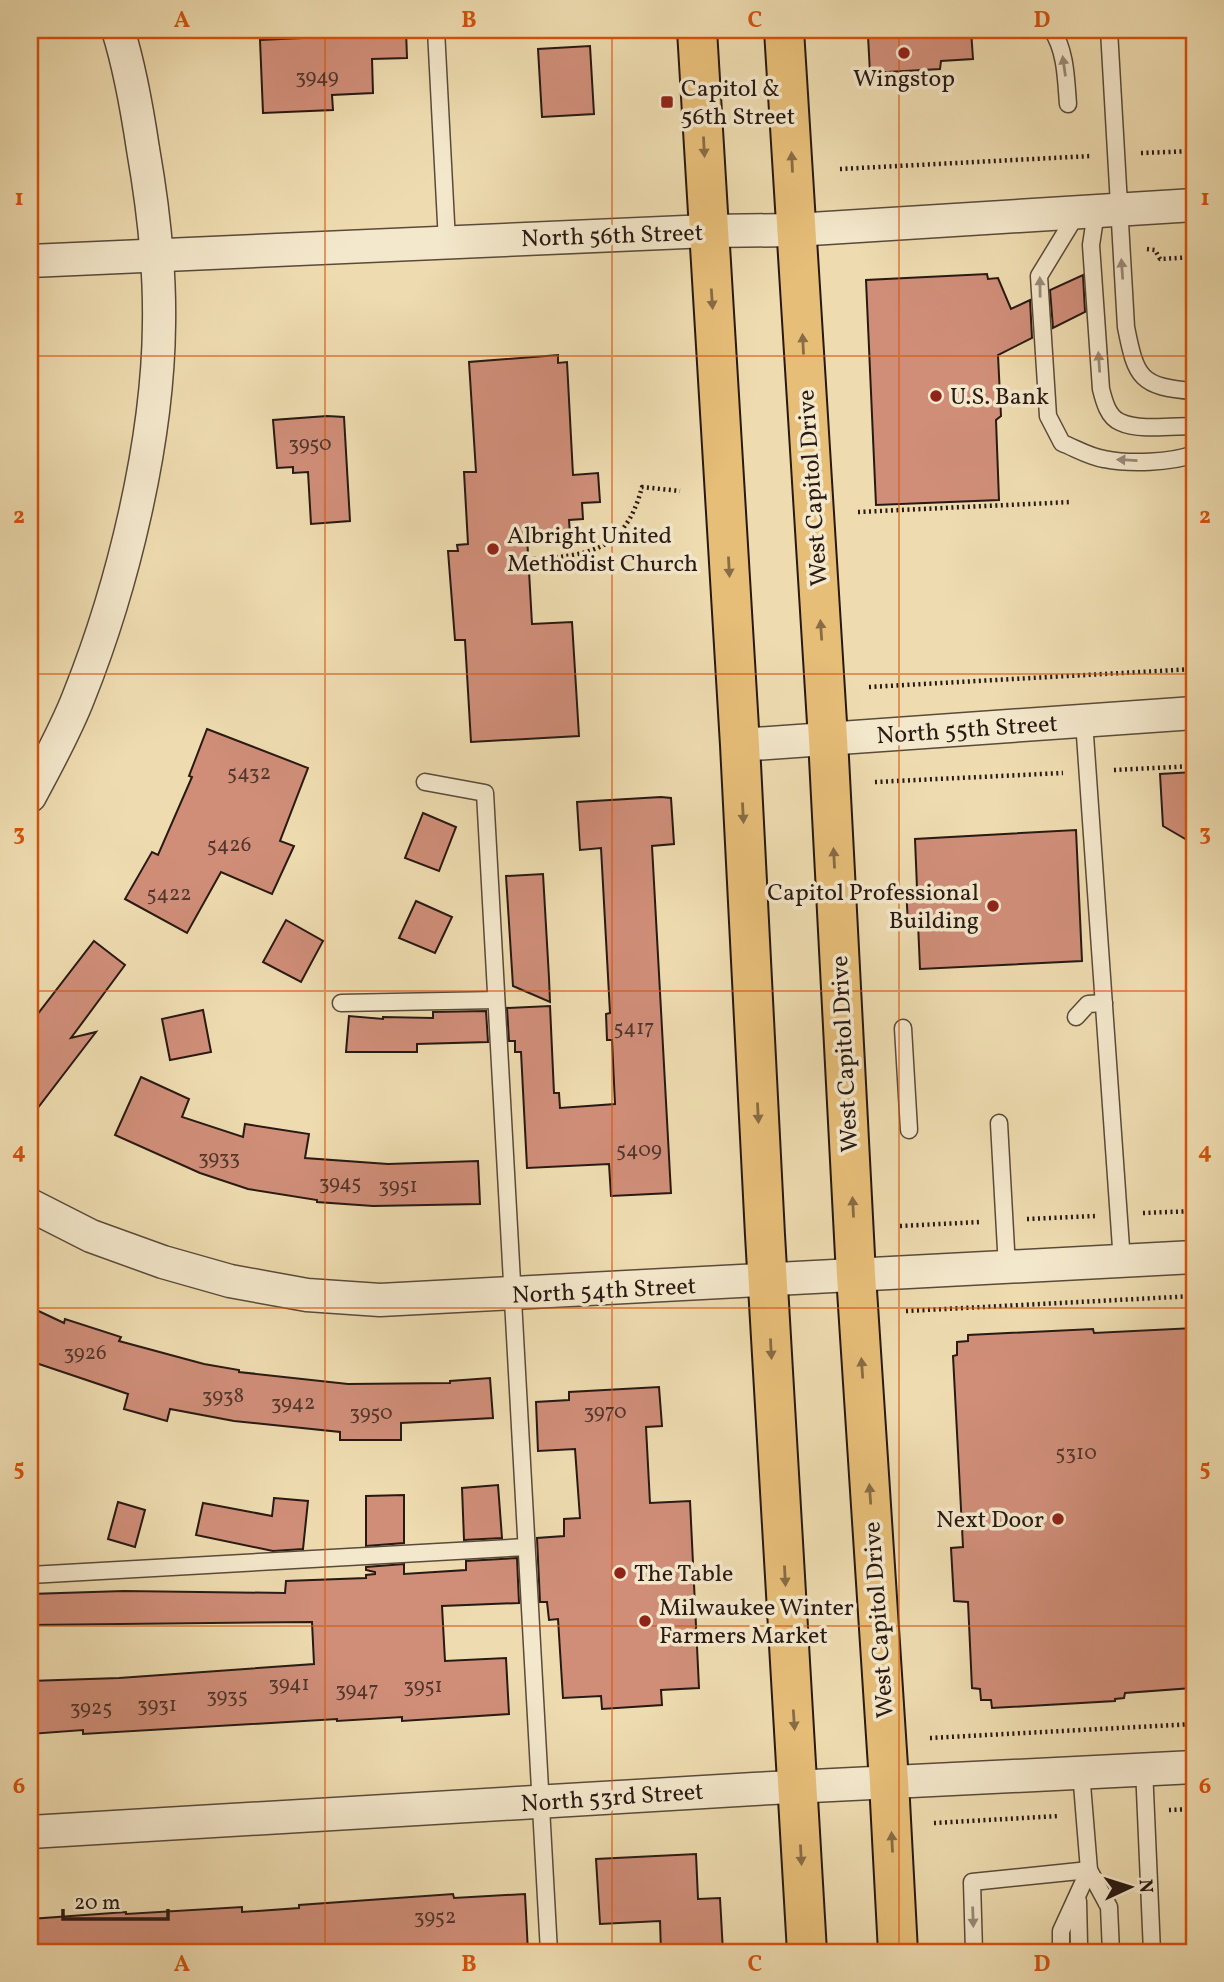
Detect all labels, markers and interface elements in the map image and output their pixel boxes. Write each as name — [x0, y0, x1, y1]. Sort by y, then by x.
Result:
text: A — [174, 5, 190, 37]
text: B — [461, 5, 477, 37]
text: C — [748, 5, 762, 37]
text: D — [1034, 5, 1051, 37]
marker: Wingstop — [896, 45, 912, 61]
one-way arrow — [1058, 55, 1069, 77]
house number: 3949 — [295, 63, 339, 92]
place label: Wingstop — [853, 63, 955, 97]
place label: Capitol & 56th Street — [681, 73, 795, 135]
marker: Capitol & 56th Street — [659, 94, 675, 110]
one-way arrow — [698, 136, 709, 158]
one-way arrow — [786, 151, 797, 173]
text: 1 — [14, 183, 24, 215]
text: 1 — [1200, 183, 1210, 215]
street label: North 56th Street — [520, 217, 704, 257]
one-way arrow — [1116, 258, 1127, 280]
one-way arrow — [1035, 276, 1046, 298]
one-way arrow — [707, 288, 718, 310]
one-way arrow — [797, 333, 808, 355]
one-way arrow — [1093, 351, 1104, 373]
place label: U.S. Bank — [950, 381, 1049, 415]
street label: West Capitol Drive — [790, 388, 838, 587]
marker: U.S. Bank — [928, 388, 944, 404]
house number: 3950 — [288, 430, 332, 459]
one-way arrow — [1116, 455, 1138, 466]
text: 2 — [13, 501, 25, 533]
text: 2 — [1199, 501, 1211, 533]
place label: Albright United Methodist Church — [507, 520, 698, 582]
marker: Albright United Methodist Church — [485, 541, 501, 557]
one-way arrow — [723, 556, 734, 578]
one-way arrow — [815, 619, 826, 641]
street label: North 55th Street — [875, 708, 1059, 754]
house number: 5432 — [227, 759, 271, 788]
one-way arrow — [738, 803, 749, 825]
text: 3 — [13, 818, 25, 850]
text: 3 — [1199, 818, 1211, 850]
house number: 5426 — [207, 831, 251, 860]
one-way arrow — [828, 846, 839, 868]
place label: Capitol Professional Building — [767, 877, 979, 939]
house number: 5422 — [146, 880, 192, 909]
marker: Capitol Professional Building — [985, 898, 1001, 914]
street label: West Capitol Drive — [824, 955, 868, 1153]
house number: 5417 — [614, 1014, 654, 1043]
one-way arrow — [753, 1102, 764, 1124]
text: 4 — [12, 1136, 26, 1168]
house number: 5409 — [616, 1136, 662, 1165]
text: 4 — [1198, 1136, 1212, 1168]
house number: 3933 — [198, 1144, 240, 1173]
house number: 3945 — [319, 1169, 361, 1198]
house number: 3951 — [378, 1172, 418, 1201]
one-way arrow — [847, 1196, 858, 1218]
street label: North 54th Street — [511, 1270, 697, 1314]
one-way arrow — [766, 1338, 777, 1360]
house number: 3926 — [63, 1339, 107, 1368]
one-way arrow — [856, 1357, 867, 1379]
house number: 3938 — [202, 1382, 244, 1411]
house number: 3942 — [271, 1389, 315, 1418]
house number: 3970 — [583, 1398, 627, 1427]
house number: 3950 — [349, 1399, 393, 1428]
house number: 5310 — [1055, 1439, 1097, 1468]
text: 5 — [13, 1453, 25, 1485]
text: 5 — [1199, 1453, 1211, 1485]
one-way arrow — [864, 1482, 875, 1504]
place label: Next Door — [936, 1504, 1044, 1538]
marker: Next Door — [1050, 1511, 1066, 1527]
street label: West Capitol Drive — [856, 1520, 904, 1719]
place label: The Table — [634, 1558, 733, 1592]
marker: The Table — [612, 1565, 628, 1581]
one-way arrow — [779, 1565, 790, 1587]
place label: Milwaukee Winter Farmers Market — [659, 1592, 854, 1654]
marker: Milwaukee Winter Farmers Market — [637, 1613, 653, 1629]
house number: 3941 — [268, 1670, 310, 1699]
house number: 3951 — [403, 1672, 443, 1701]
house number: 3947 — [335, 1676, 379, 1705]
house number: 3935 — [206, 1682, 248, 1711]
house number: 3931 — [137, 1691, 177, 1720]
house number: 3925 — [70, 1694, 112, 1723]
one-way arrow — [788, 1709, 799, 1731]
text: 6 — [13, 1771, 25, 1803]
text: 6 — [1199, 1771, 1211, 1803]
street label: North 53rd Street — [520, 1776, 705, 1822]
one-way arrow — [886, 1830, 897, 1852]
one-way arrow — [796, 1844, 807, 1866]
north arrow — [1094, 1853, 1164, 1923]
scale bar — [63, 1877, 168, 1921]
text: N — [1132, 1878, 1158, 1894]
text: 20 m — [74, 1889, 120, 1918]
house number: 3952 — [414, 1903, 456, 1932]
one-way arrow — [968, 1907, 979, 1929]
text: A — [174, 1949, 190, 1981]
text: B — [461, 1949, 477, 1981]
text: C — [748, 1949, 762, 1981]
text: D — [1034, 1949, 1051, 1981]

